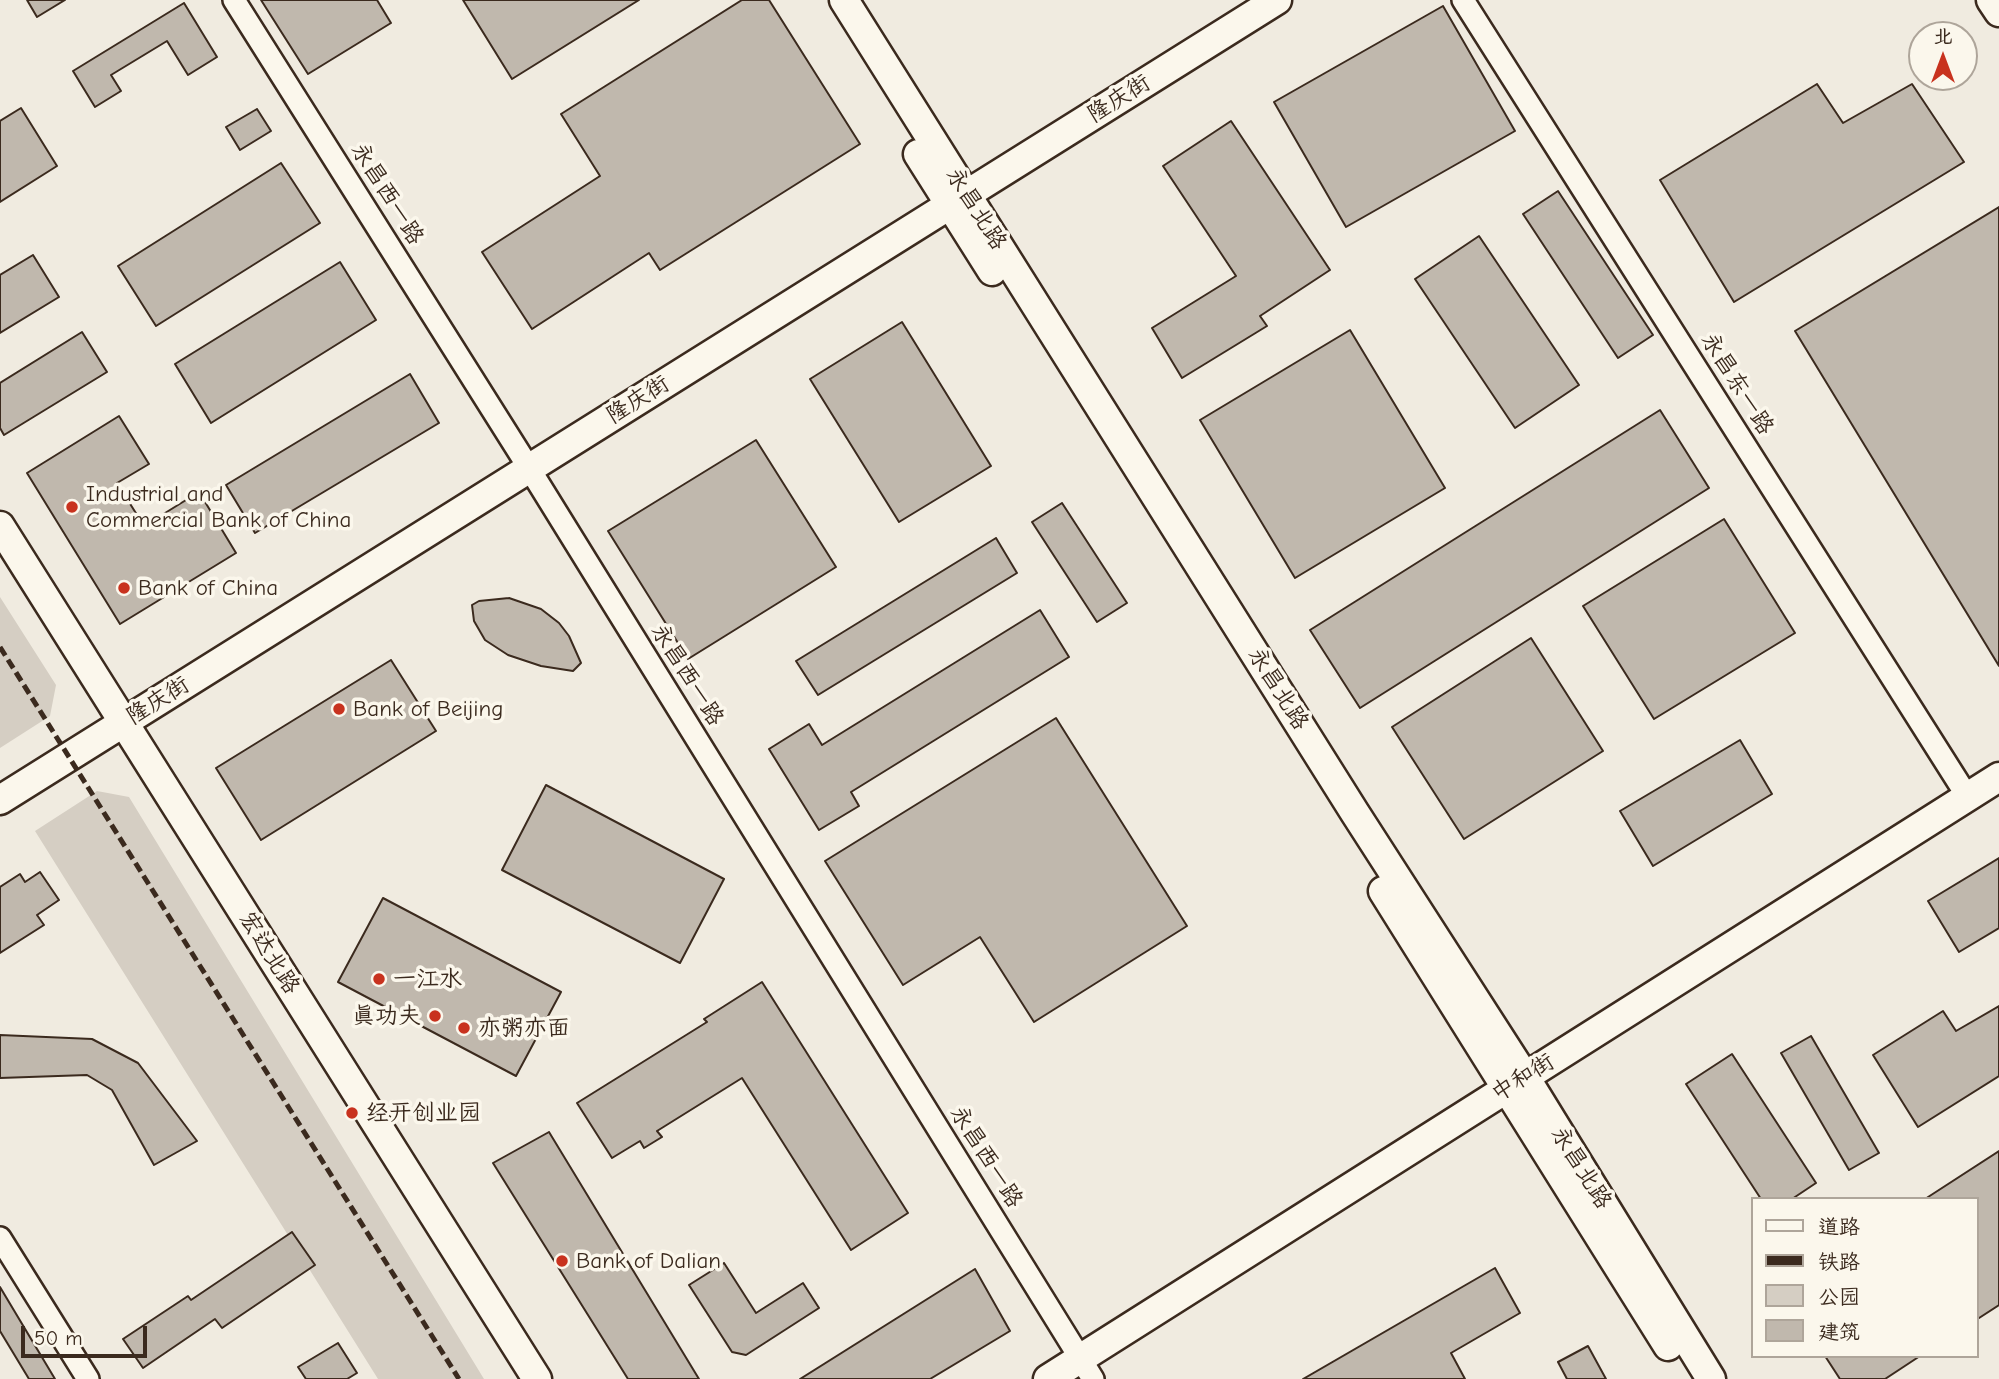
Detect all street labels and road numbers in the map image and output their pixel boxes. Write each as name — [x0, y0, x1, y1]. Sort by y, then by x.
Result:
street label: 隆庆街 — [1082, 69, 1156, 129]
street label: 永昌西一路 — [345, 138, 429, 250]
street label: 永昌北路 — [940, 163, 1012, 255]
street label: 永昌东一路 — [1695, 328, 1779, 440]
street label: 隆庆街 — [601, 370, 675, 430]
street label: 永昌西一路 — [645, 619, 729, 731]
street label: 永昌北路 — [1242, 643, 1314, 735]
street label: 隆庆街 — [121, 671, 195, 731]
street label: 宏达北路 — [233, 907, 305, 999]
street label: 中和街 — [1486, 1048, 1560, 1108]
street label: 永昌西一路 — [944, 1101, 1028, 1213]
street label: 永昌北路 — [1545, 1122, 1617, 1214]

